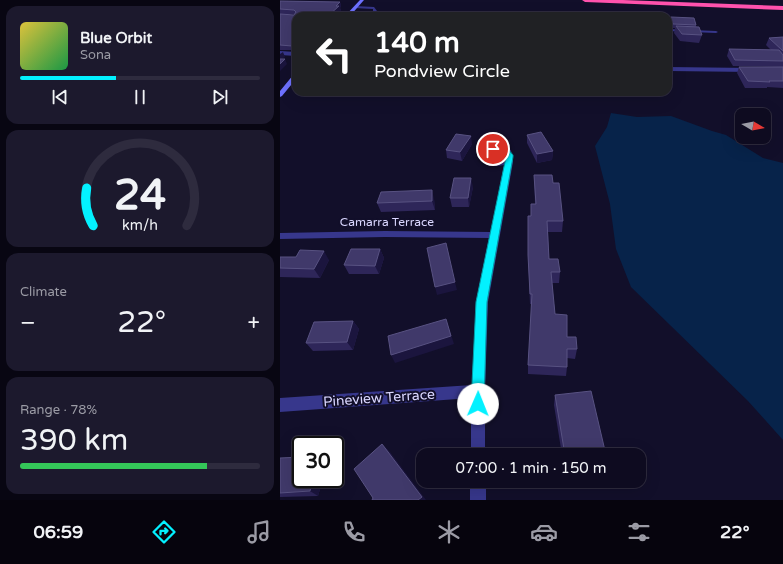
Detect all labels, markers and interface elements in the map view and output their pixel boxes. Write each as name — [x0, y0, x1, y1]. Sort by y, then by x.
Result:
text: 140 m — [374, 26, 460, 60]
icon: left — [308, 28, 360, 80]
text: Blue Orbit — [80, 29, 152, 47]
text: Sona — [80, 47, 111, 63]
text: Pondview Circle — [374, 60, 510, 82]
icon: previous — [49, 86, 71, 108]
icon: pause — [129, 86, 151, 108]
icon: next — [209, 86, 231, 108]
north arrow — [735, 108, 771, 144]
map controls — [735, 108, 771, 144]
pin — [476, 132, 510, 166]
icon: arrive — [482, 138, 504, 160]
text: 24 — [114, 171, 166, 221]
street label: Camarra Terrace — [340, 215, 434, 229]
text: km/h — [122, 217, 158, 234]
text: Climate — [20, 284, 67, 300]
text: 22° — [117, 304, 166, 341]
text: − — [20, 310, 36, 336]
text: + — [248, 310, 260, 336]
position arrow — [457, 383, 499, 425]
street label: Pineview Terrace — [322, 386, 436, 410]
text: Range · 78% — [20, 402, 97, 418]
text: 390 km — [20, 422, 128, 459]
speed limit sign: 30 — [292, 436, 344, 488]
text: 07:00 · 1 min · 150 m — [456, 459, 606, 477]
icon: directions — [150, 518, 178, 546]
icon: music — [245, 518, 273, 546]
icon: phone — [340, 518, 368, 546]
icon: climate — [435, 518, 463, 546]
icon: car — [530, 518, 558, 546]
icon: filters — [625, 518, 653, 546]
text: 06:59 — [33, 521, 83, 543]
text: 22° — [720, 521, 749, 543]

